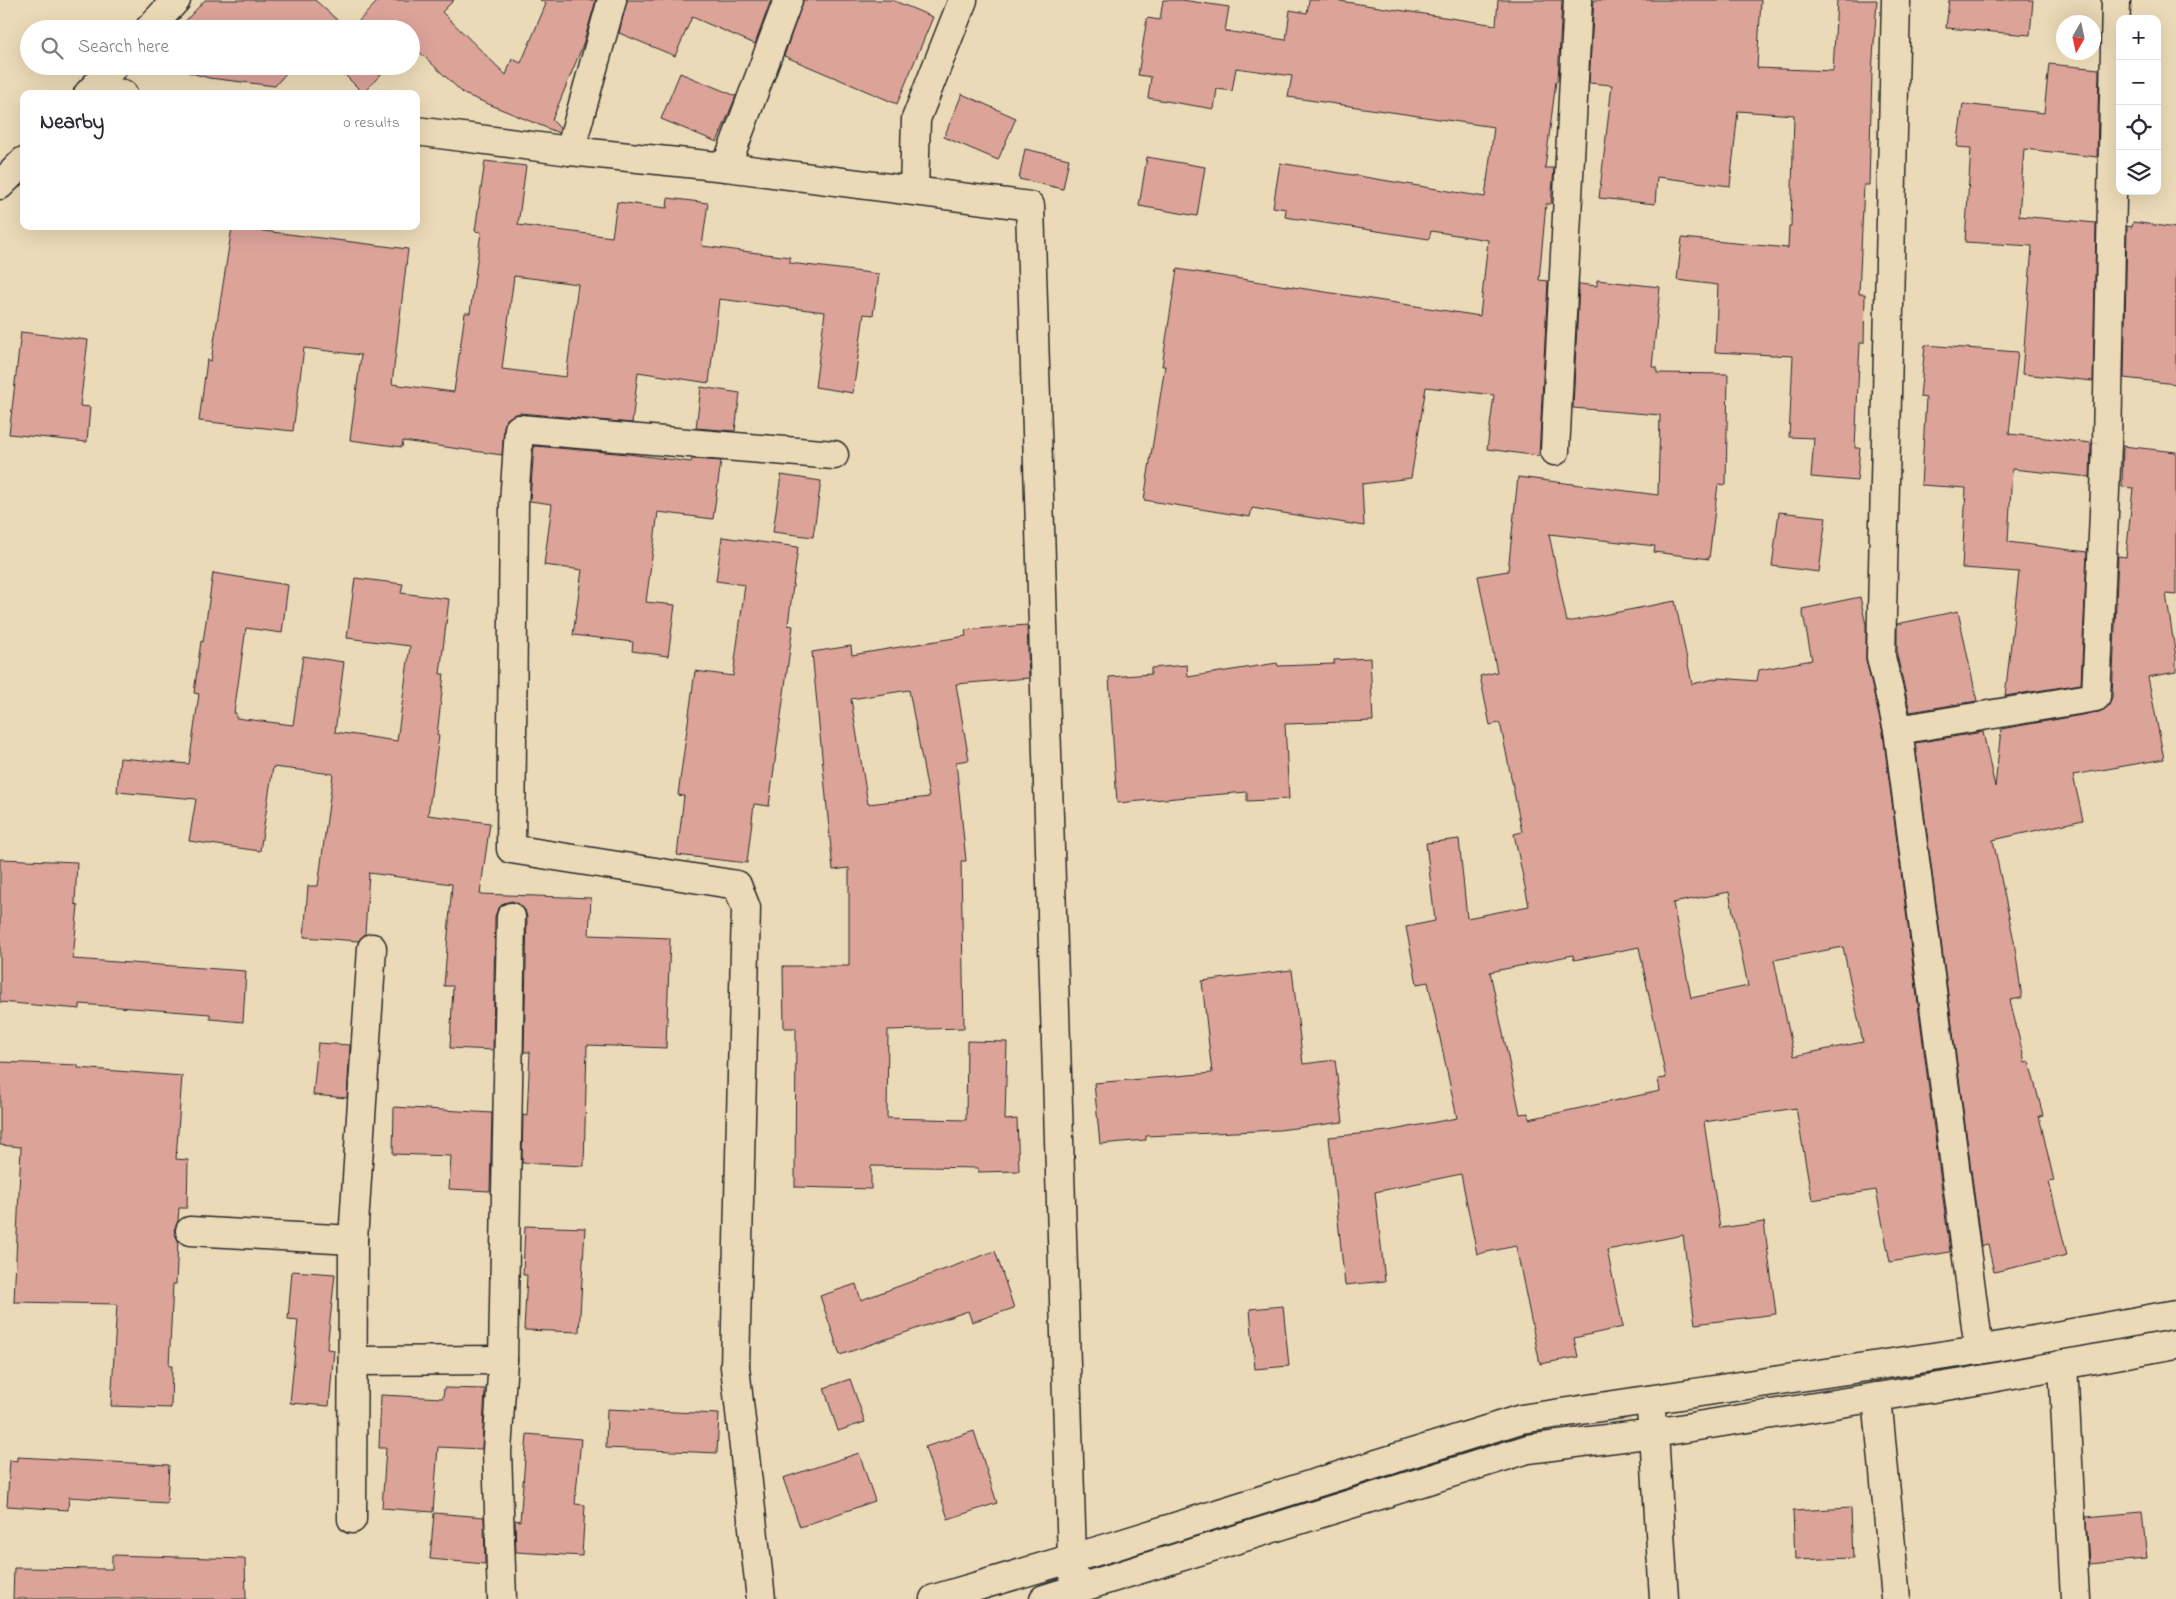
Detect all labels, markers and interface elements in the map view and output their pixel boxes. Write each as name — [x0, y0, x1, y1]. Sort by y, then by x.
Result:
north arrow — [2056, 15, 2101, 60]
map controls — [2116, 15, 2161, 195]
button: + — [2116, 15, 2161, 60]
search box — [20, 20, 420, 75]
icon: search — [38, 34, 66, 62]
text: Search here — [78, 34, 169, 61]
button: − — [2116, 60, 2161, 105]
button: locate — [2116, 105, 2161, 150]
text: Nearby — [40, 108, 104, 138]
text: 0 results — [344, 111, 400, 135]
button: layers — [2116, 150, 2161, 195]

